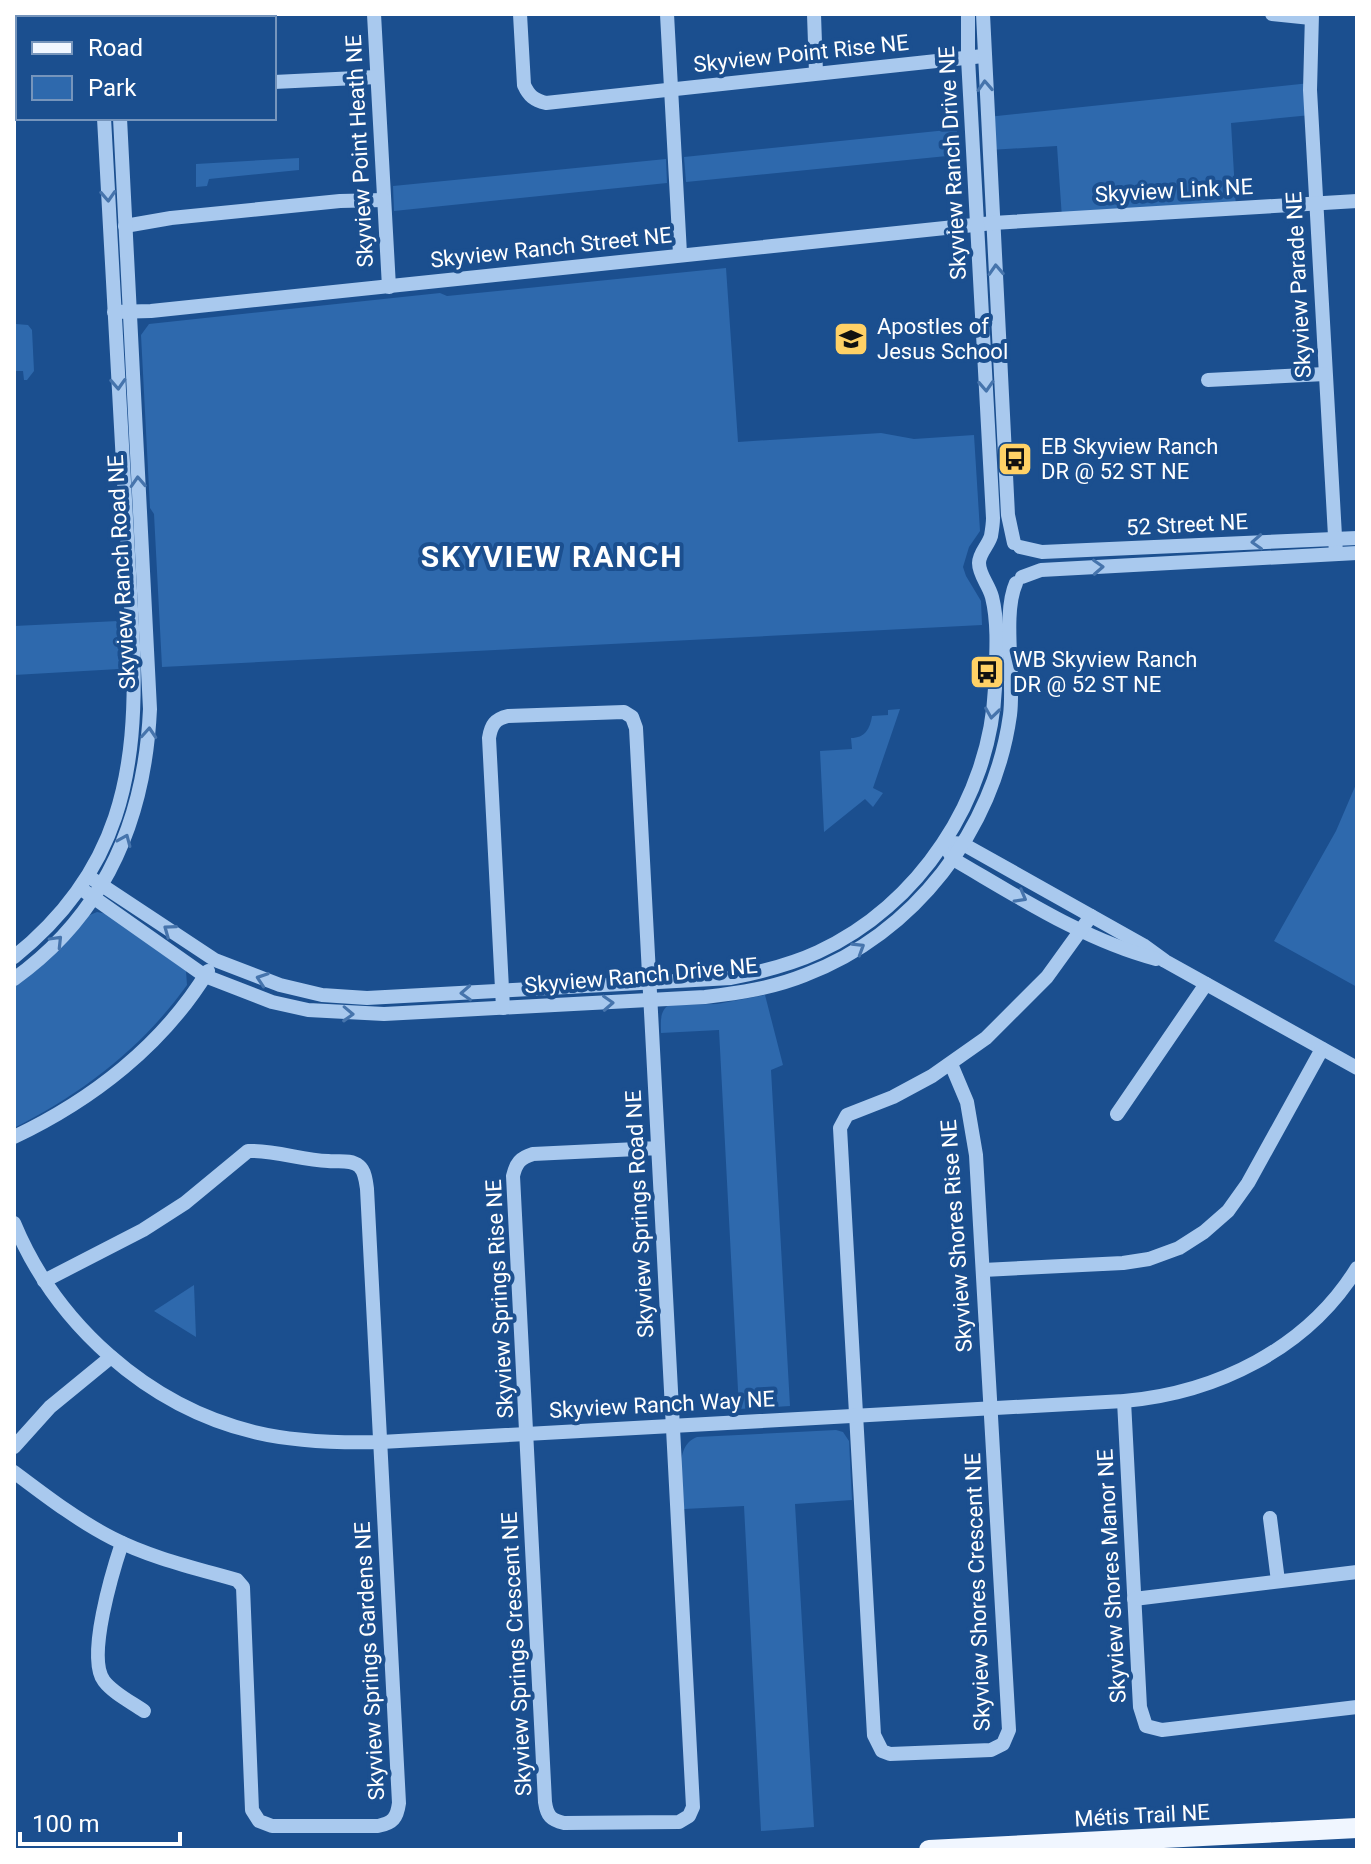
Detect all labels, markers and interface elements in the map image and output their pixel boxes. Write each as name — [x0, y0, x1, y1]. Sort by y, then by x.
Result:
legend — [16, 16, 276, 120]
street label: Skyview Point Rise NE — [692, 30, 910, 77]
text: Road — [88, 34, 143, 62]
street label: Skyview Point Heath NE — [341, 34, 378, 268]
street label: Skyview Ranch Drive NE — [934, 45, 971, 281]
text: Park — [88, 74, 137, 102]
one-way arrow — [977, 79, 994, 92]
street label: Skyview Link NE — [1094, 174, 1254, 207]
one-way arrow — [99, 190, 116, 203]
street label: Skyview Parade NE — [1281, 191, 1316, 379]
street label: Skyview Ranch Street NE — [429, 222, 673, 273]
one-way arrow — [987, 263, 1004, 276]
place label: Apostles of Jesus School — [877, 314, 1008, 364]
school or university icon: Apostles of Jesus School — [832, 320, 870, 358]
one-way arrow — [109, 378, 126, 391]
one-way arrow — [977, 380, 994, 393]
place label: EB Skyview Ranch DR @ 52 ST NE — [1041, 434, 1218, 484]
bus stop icon: EB Skyview Ranch DR @ 52 ST NE — [996, 440, 1034, 478]
street label: Skyview Ranch Road NE — [103, 454, 140, 690]
one-way arrow — [129, 475, 146, 488]
street label: 52 Street NE — [1126, 509, 1249, 540]
one-way arrow — [1250, 534, 1263, 551]
district label: SKYVIEW RANCH — [421, 539, 683, 574]
one-way arrow — [1092, 559, 1105, 576]
place label: WB Skyview Ranch DR @ 52 ST NE — [1013, 647, 1197, 697]
bus stop icon: WB Skyview Ranch DR @ 52 ST NE — [968, 653, 1006, 691]
one-way arrow — [984, 706, 1001, 720]
one-way arrow — [140, 726, 157, 739]
one-way arrow — [115, 833, 131, 848]
one-way arrow — [1012, 887, 1027, 903]
one-way arrow — [163, 925, 178, 940]
one-way arrow — [47, 936, 62, 950]
one-way arrow — [850, 943, 865, 958]
street label: Skyview Ranch Drive NE — [523, 953, 759, 998]
one-way arrow — [256, 973, 270, 989]
one-way arrow — [459, 985, 472, 1002]
one-way arrow — [602, 995, 615, 1012]
one-way arrow — [342, 1005, 355, 1023]
street label: Skyview Springs Road NE — [621, 1090, 658, 1338]
street label: Skyview Shores Rise NE — [936, 1119, 977, 1353]
street label: Skyview Springs Rise NE — [481, 1179, 518, 1419]
street label: Skyview Ranch Way NE — [548, 1386, 776, 1423]
street label: Skyview Shores Manor NE — [1092, 1448, 1131, 1704]
street label: Skyview Shores Crescent NE — [960, 1452, 995, 1732]
street label: Skyview Springs Crescent NE — [497, 1511, 536, 1797]
street label: Skyview Springs Gardens NE — [350, 1521, 389, 1801]
scale bar — [20, 1796, 180, 1846]
street label: Métis Trail NE — [1074, 1799, 1210, 1832]
text: 100 m — [32, 1810, 99, 1838]

